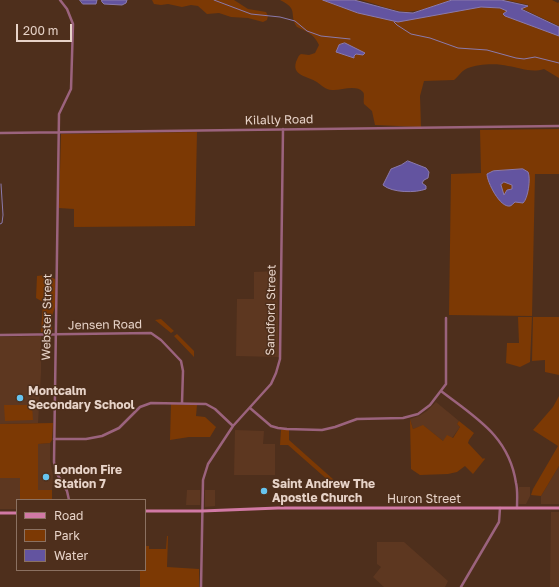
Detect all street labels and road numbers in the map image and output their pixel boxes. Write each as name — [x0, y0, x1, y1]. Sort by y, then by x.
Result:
street label: Kilally Road — [245, 112, 313, 128]
street label: Sandford Street — [263, 264, 279, 356]
street label: Webster Street — [39, 274, 55, 360]
street label: Jensen Road — [68, 317, 142, 333]
street label: Huron Street — [387, 492, 461, 506]

